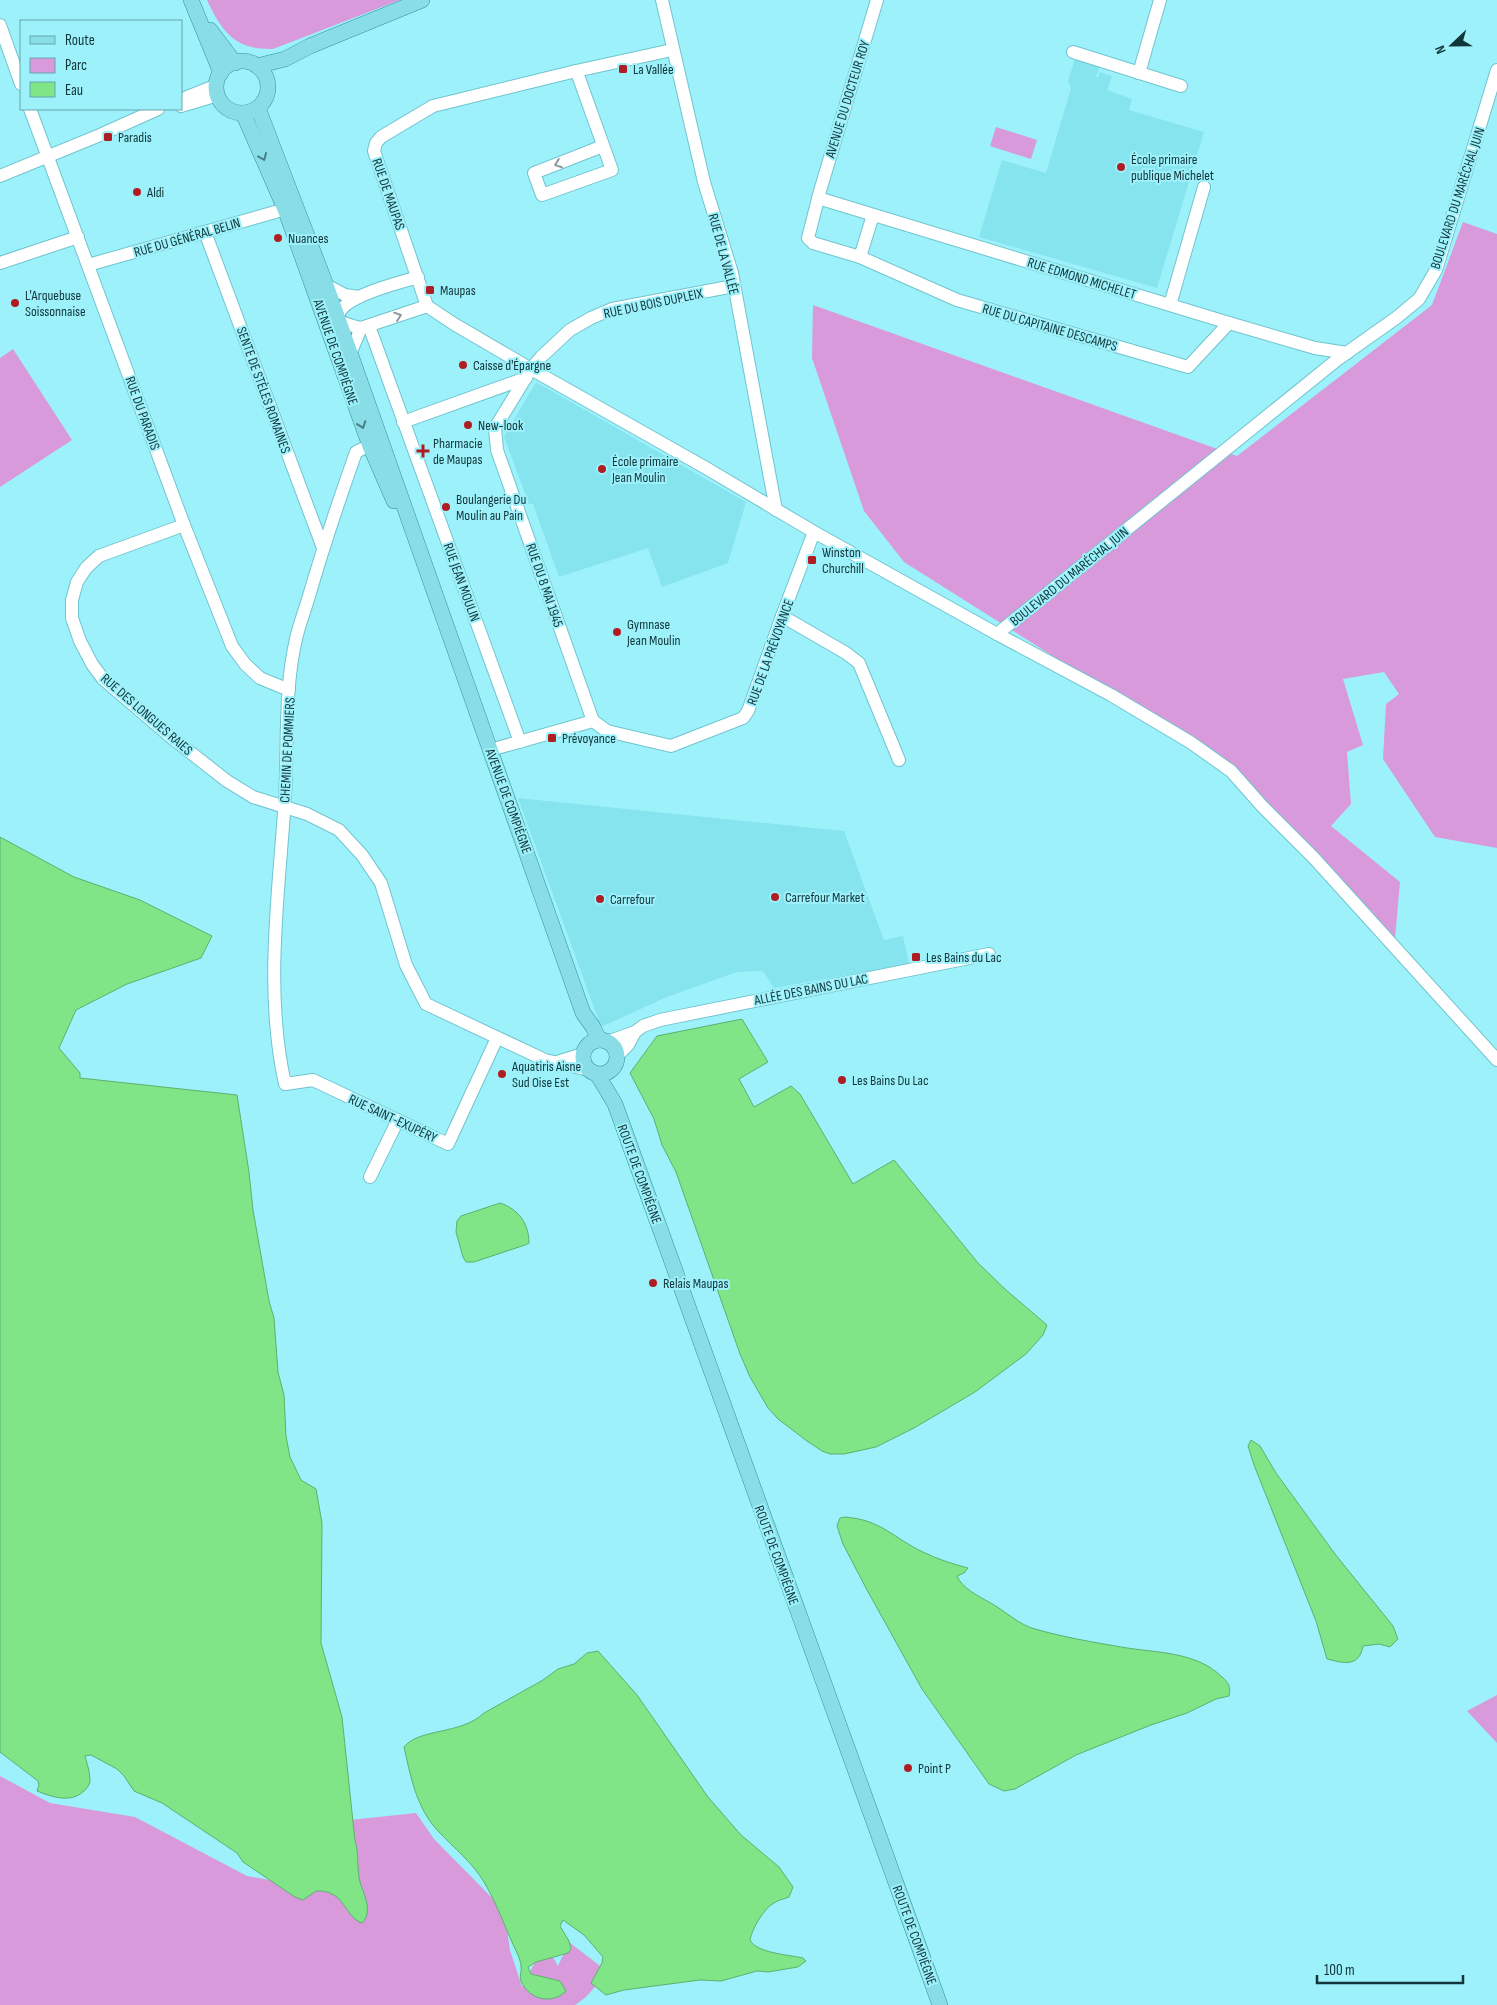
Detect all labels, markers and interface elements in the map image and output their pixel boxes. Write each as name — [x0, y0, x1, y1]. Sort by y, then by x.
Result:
legend — [20, 20, 182, 110]
north arrow — [1427, 20, 1477, 70]
text: Route — [65, 31, 95, 50]
street label: AVENUE DU DOCTEUR ROY — [821, 38, 874, 161]
text: N — [1431, 43, 1450, 56]
text: Parc — [65, 56, 87, 75]
place label: La Vallée — [633, 61, 674, 78]
marker: La Vallée — [617, 63, 629, 75]
text: Eau — [65, 81, 83, 100]
street label: BOULEVARD DU MARÉCHAL JUIN — [1427, 125, 1488, 271]
place label: Paradis — [118, 129, 152, 146]
marker: Paradis — [102, 131, 114, 143]
place label: École primaire publique Michelet — [1131, 151, 1214, 184]
one-way arrow — [256, 152, 267, 161]
street label: RUE DE MAUPAS — [368, 156, 409, 232]
one-way arrow — [554, 158, 563, 168]
marker: École primaire publique Michelet — [1115, 161, 1127, 173]
place label: Aldi — [146, 184, 164, 201]
marker: Aldi — [131, 186, 143, 198]
street label: RUE DE LA VALLÉE — [704, 212, 743, 297]
street label: RUE DU GÉNÉRAL BELIN — [132, 214, 242, 261]
place label: Nuances — [288, 230, 329, 247]
marker: Nuances — [272, 232, 284, 244]
street label: RUE EDMOND MICHELET — [1025, 254, 1139, 303]
place label: Maupas — [440, 282, 476, 299]
marker: Maupas — [424, 284, 436, 296]
street label: RUE DU BOIS DUPLEIX — [602, 285, 704, 322]
place label: L'Arquebuse Soissonnaise — [25, 287, 86, 320]
street label: AVENUE DE COMPIÈGNE — [309, 296, 362, 408]
marker: L'Arquebuse Soissonnaise — [9, 297, 21, 309]
street label: RUE DU CAPITAINE DESCAMPS — [980, 300, 1119, 355]
one-way arrow — [393, 312, 402, 322]
street label: SENTE DE STÈLES ROMAINES — [233, 325, 294, 456]
place label: Caisse d'Épargne — [473, 357, 551, 374]
marker: Caisse d'Épargne — [457, 359, 469, 371]
street label: RUE DU PARADIS — [121, 374, 164, 452]
place label: New-look — [478, 417, 524, 434]
marker: New-look — [462, 419, 474, 431]
one-way arrow — [356, 420, 366, 428]
place label: Pharmacie de Maupas — [433, 435, 483, 468]
marker: Pharmacie de Maupas — [417, 445, 429, 457]
place label: École primaire Jean Moulin — [611, 453, 678, 486]
marker: École primaire Jean Moulin — [596, 463, 608, 475]
place label: Boulangerie Du Moulin au Pain — [456, 491, 526, 524]
marker: Boulangerie Du Moulin au Pain — [440, 501, 452, 513]
street label: BOULEVARD DU MARÉCHAL JUIN — [1006, 523, 1132, 630]
street label: RUE JEAN MOULIN — [439, 541, 484, 624]
street label: RUE DU 8 MAI 1945 — [522, 541, 567, 630]
place label: Winston Churchill — [822, 544, 864, 577]
marker: Winston Churchill — [806, 554, 818, 566]
street label: RUE DE LA PRÉVOYANCE — [743, 597, 798, 708]
place label: Gymnase Jean Moulin — [626, 616, 681, 649]
marker: Gymnase Jean Moulin — [611, 626, 623, 638]
street label: RUE DES LONGUES RAIES — [97, 670, 196, 759]
street label: CHEMIN DE POMMIERS — [276, 697, 299, 803]
place label: Prévoyance — [562, 730, 616, 747]
marker: Prévoyance — [546, 732, 558, 744]
street label: AVENUE DE COMPIÈGNE — [481, 745, 536, 856]
place label: Carrefour Market — [785, 889, 865, 906]
place label: Carrefour — [610, 891, 655, 908]
marker: Carrefour Market — [769, 891, 781, 903]
marker: Carrefour — [594, 893, 606, 905]
place label: Les Bains du Lac — [926, 949, 1002, 966]
marker: Les Bains du Lac — [910, 951, 922, 963]
street label: ALLÉE DES BAINS DU LAC — [752, 970, 870, 1009]
place label: Aquatiris Aisne Sud Oise Est — [511, 1058, 581, 1091]
marker: Aquatiris Aisne Sud Oise Est — [496, 1068, 508, 1080]
place label: Les Bains Du Lac — [852, 1072, 929, 1089]
marker: Les Bains Du Lac — [836, 1074, 848, 1086]
street label: RUE SAINT-EXUPÉRY — [346, 1090, 440, 1146]
street label: ROUTE DE COMPIÈGNE — [614, 1122, 666, 1227]
place label: Relais Maupas — [663, 1275, 729, 1292]
marker: Relais Maupas — [647, 1277, 659, 1289]
street label: ROUTE DE COMPIÈGNE — [751, 1503, 803, 1608]
place label: Point P — [918, 1760, 951, 1777]
marker: Point P — [902, 1762, 914, 1774]
street label: ROUTE DE COMPIÈGNE — [889, 1883, 941, 1988]
scale bar — [1317, 1952, 1463, 1984]
text: 100 m — [1324, 1961, 1355, 1980]

